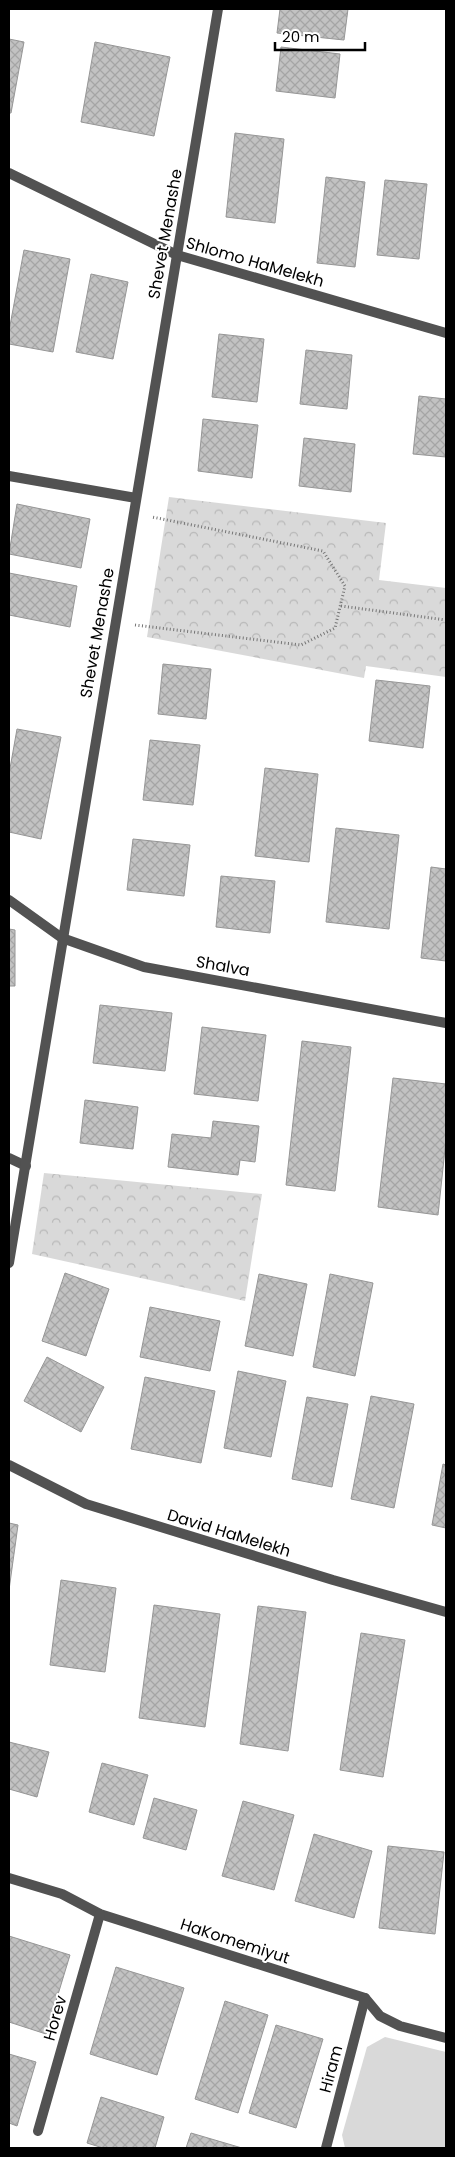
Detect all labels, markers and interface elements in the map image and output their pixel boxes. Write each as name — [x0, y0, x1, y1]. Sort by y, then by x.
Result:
scale bar — [275, 20, 365, 52]
text: 20 m — [282, 26, 320, 47]
street label: Shevet Menashe — [142, 167, 188, 301]
street label: Shlomo HaMelekh — [183, 231, 327, 293]
street label: Shevet Menashe — [74, 566, 120, 700]
street label: Shalva — [194, 950, 252, 982]
street label: David HaMelekh — [164, 1503, 294, 1563]
street label: HaKomemiyut — [177, 1913, 293, 1970]
street label: Horev — [38, 1993, 72, 2043]
street label: Hiram — [314, 2043, 348, 2095]

